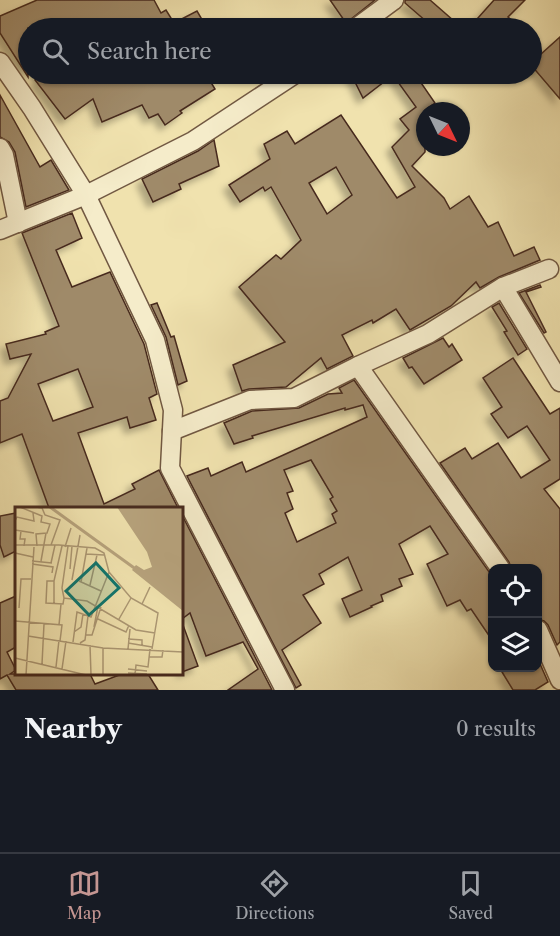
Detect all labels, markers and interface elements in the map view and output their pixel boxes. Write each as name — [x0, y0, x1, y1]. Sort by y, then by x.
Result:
search box — [18, 18, 542, 84]
icon: search — [39, 35, 72, 68]
text: Search here — [87, 38, 212, 65]
north arrow — [416, 102, 470, 156]
inset map — [15, 507, 183, 675]
map controls — [488, 564, 542, 672]
button: locate — [488, 564, 542, 618]
button: layers — [488, 618, 542, 672]
text: Nearby — [24, 713, 122, 745]
text: 0 results — [456, 717, 536, 741]
tab: Map — [67, 867, 101, 923]
tab: Directions — [235, 867, 314, 923]
tab: Saved — [449, 867, 493, 923]

